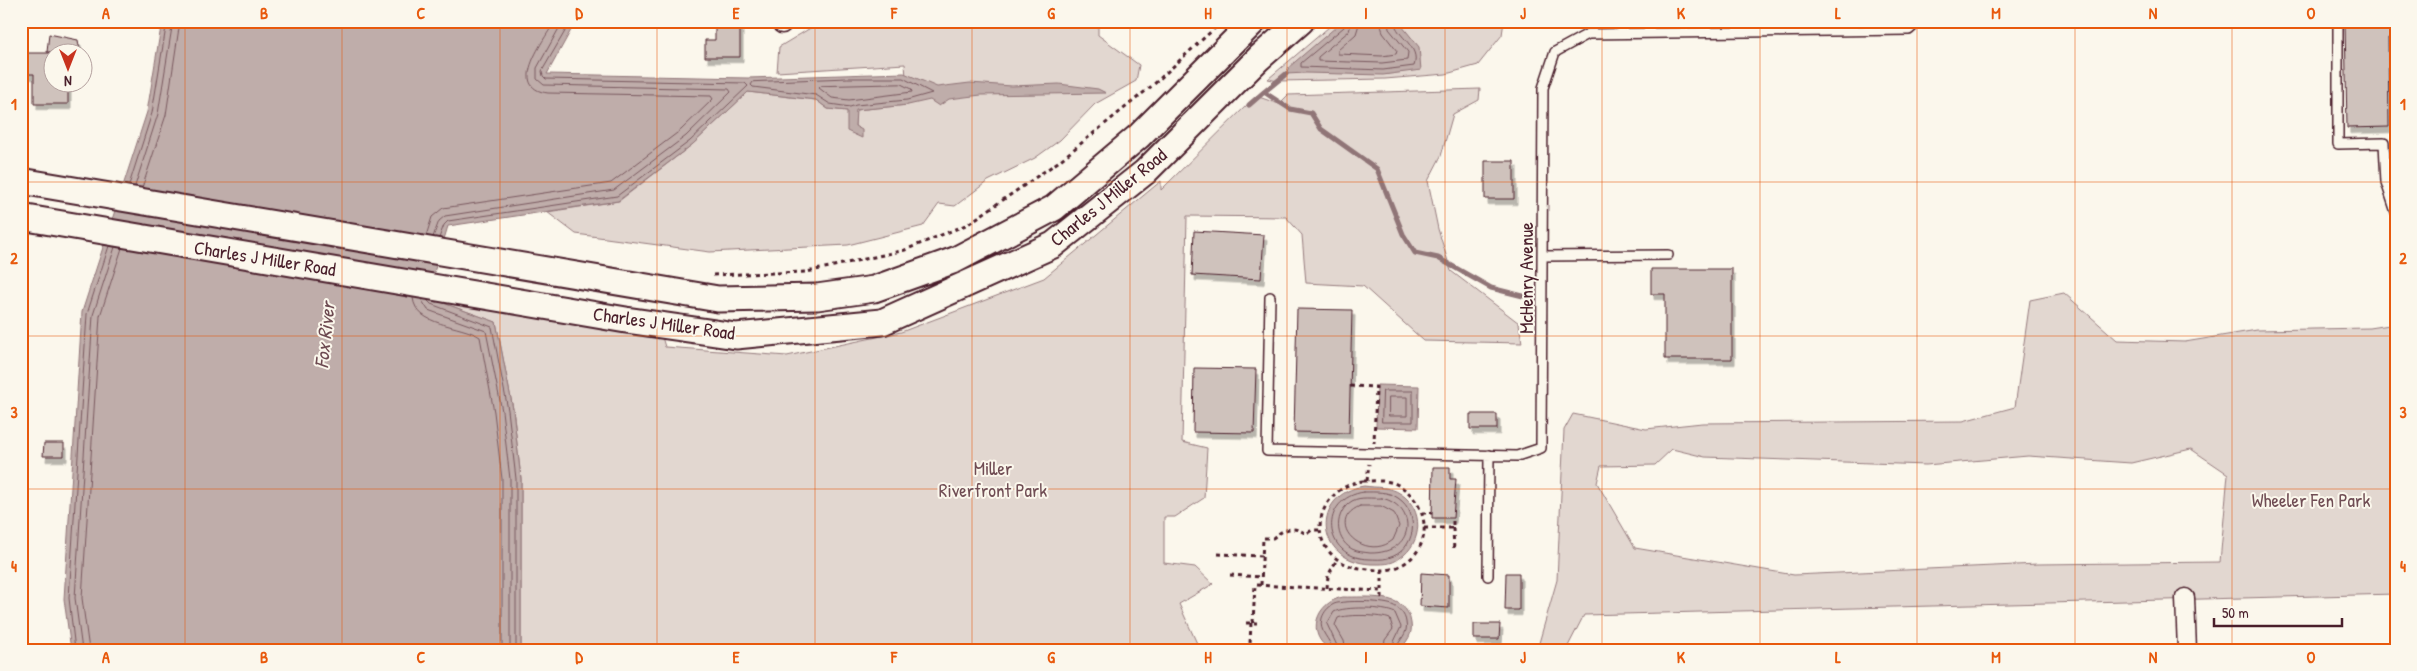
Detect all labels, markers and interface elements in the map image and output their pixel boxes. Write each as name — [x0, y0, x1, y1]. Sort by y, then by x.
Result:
text: A — [102, 2, 110, 24]
text: B — [260, 2, 268, 24]
text: C — [417, 2, 426, 24]
text: D — [575, 2, 583, 24]
text: E — [732, 2, 740, 24]
text: F — [890, 2, 898, 24]
text: G — [1047, 2, 1055, 24]
text: H — [1204, 2, 1212, 24]
text: I — [1364, 2, 1368, 24]
text: J — [1520, 2, 1526, 24]
text: K — [1677, 2, 1686, 24]
text: L — [1835, 2, 1841, 24]
text: M — [1991, 2, 2001, 24]
text: N — [2149, 2, 2158, 24]
text: O — [2307, 2, 2316, 24]
north arrow — [42, 42, 92, 92]
text: N — [64, 72, 72, 91]
text: 1 — [11, 93, 17, 115]
text: 1 — [2400, 93, 2406, 115]
street label: Charles J Miller Road — [1044, 142, 1172, 252]
street label: McHenry Avenue — [1513, 222, 1539, 334]
street label: Charles J Miller Road — [192, 234, 338, 282]
text: 2 — [10, 247, 18, 269]
text: 2 — [2399, 247, 2407, 269]
water label: Fox River — [307, 298, 341, 369]
street label: Charles J Miller Road — [591, 300, 737, 346]
text: 3 — [10, 401, 18, 423]
text: 3 — [2399, 401, 2407, 423]
park label: Miller Riverfront Park — [939, 455, 1047, 503]
park label: Wheeler Fen Park — [2252, 487, 2370, 513]
text: 4 — [11, 555, 17, 577]
text: 4 — [2400, 555, 2406, 577]
scale bar — [2214, 596, 2342, 628]
text: 50 m — [2222, 602, 2249, 623]
text: A — [102, 646, 110, 668]
text: B — [260, 646, 268, 668]
text: C — [417, 646, 426, 668]
text: D — [575, 646, 583, 668]
text: E — [732, 646, 740, 668]
text: F — [890, 646, 898, 668]
text: G — [1047, 646, 1055, 668]
text: H — [1204, 646, 1212, 668]
text: I — [1364, 646, 1368, 668]
text: J — [1520, 646, 1526, 668]
text: K — [1677, 646, 1686, 668]
text: L — [1835, 646, 1841, 668]
text: M — [1991, 646, 2001, 668]
text: N — [2149, 646, 2158, 668]
text: O — [2307, 646, 2316, 668]

